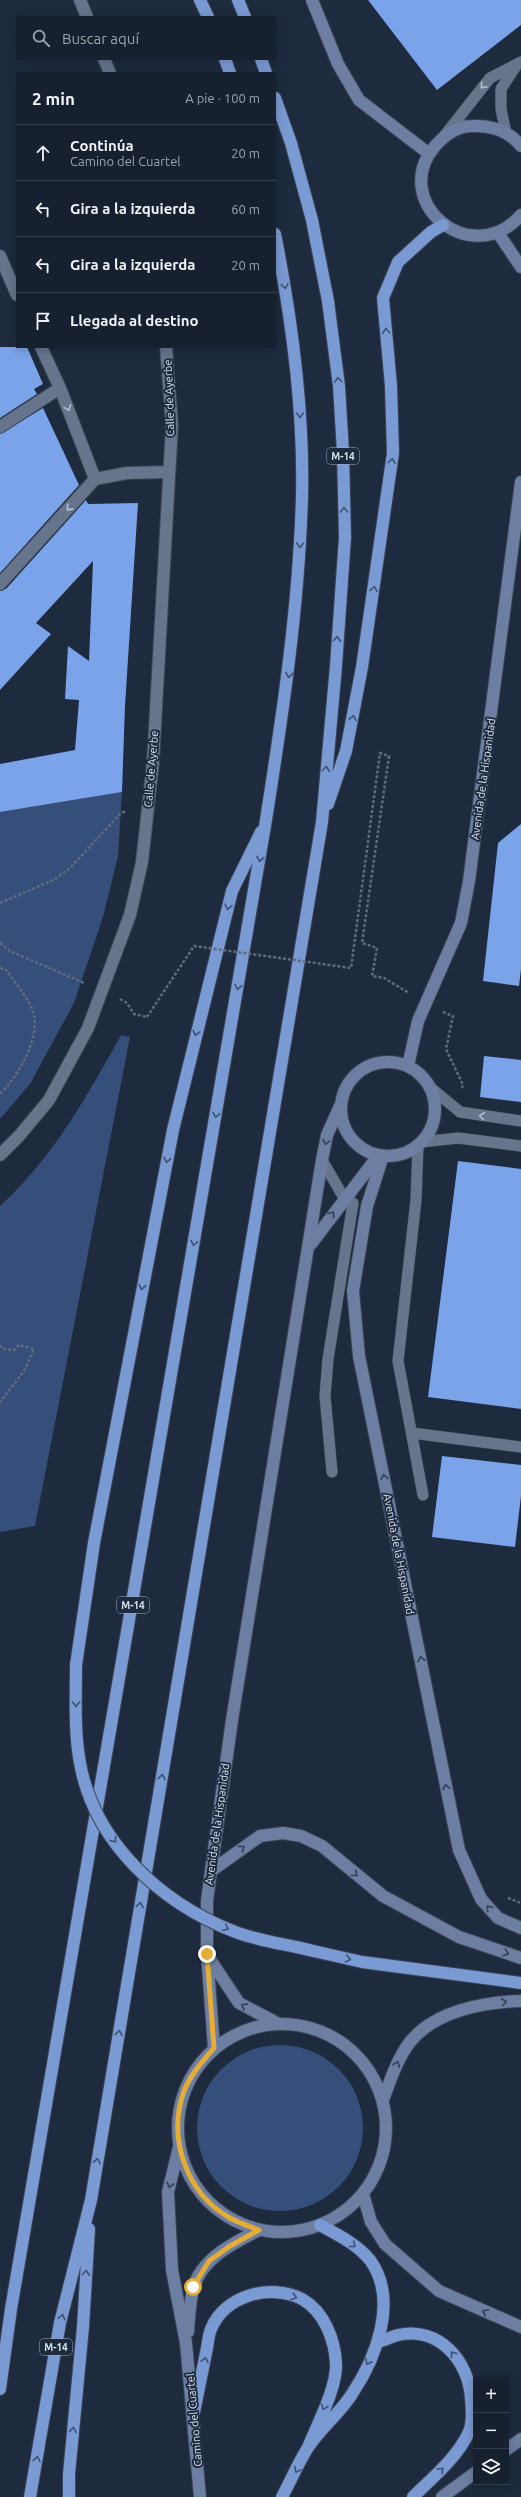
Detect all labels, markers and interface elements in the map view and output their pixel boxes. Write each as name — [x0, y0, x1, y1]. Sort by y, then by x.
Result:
search box — [16, 16, 276, 60]
icon: search — [30, 27, 52, 49]
text: Buscar aquí — [62, 30, 139, 47]
one-way arrow — [481, 82, 488, 89]
text: 2 min — [32, 89, 75, 108]
text: A pie · 100 m — [185, 91, 260, 105]
text: Continúa — [70, 137, 134, 154]
icon: ahead — [32, 142, 54, 164]
text: 20 m — [231, 146, 260, 160]
text: Camino del Cuartel — [70, 154, 181, 168]
icon: left — [32, 198, 54, 220]
text: Gira a la izquierda — [70, 200, 196, 217]
text: 60 m — [231, 202, 260, 216]
icon: left — [32, 254, 54, 276]
text: Gira a la izquierda — [70, 256, 196, 273]
text: 20 m — [231, 258, 260, 272]
one-way arrow — [281, 283, 289, 289]
icon: arrive — [32, 310, 54, 332]
text: Llegada al destino — [70, 312, 199, 329]
one-way arrow — [382, 328, 391, 334]
street label: Calle de Ayerbe — [162, 359, 176, 437]
one-way arrow — [334, 377, 343, 383]
one-way arrow — [64, 405, 72, 412]
one-way arrow — [295, 412, 304, 418]
road number: M-14 — [327, 448, 359, 464]
one-way arrow — [387, 458, 396, 464]
one-way arrow — [66, 503, 74, 511]
one-way arrow — [340, 507, 348, 513]
one-way arrow — [295, 542, 304, 548]
one-way arrow — [369, 586, 378, 593]
one-way arrow — [333, 636, 342, 643]
one-way arrow — [284, 672, 293, 678]
one-way arrow — [348, 714, 356, 721]
street label: Avenida de la Hispanidad — [469, 717, 497, 841]
street label: Calle de Ayerbe — [142, 730, 160, 808]
one-way arrow — [322, 766, 331, 772]
one-way arrow — [256, 856, 265, 862]
one-way arrow — [224, 904, 232, 910]
one-way arrow — [234, 984, 243, 990]
one-way arrow — [193, 1030, 201, 1036]
one-way arrow — [212, 1112, 221, 1118]
one-way arrow — [479, 1112, 485, 1121]
one-way arrow — [322, 1139, 330, 1146]
one-way arrow — [163, 1156, 171, 1163]
one-way arrow — [328, 1211, 335, 1218]
one-way arrow — [191, 1240, 199, 1246]
one-way arrow — [139, 1284, 147, 1290]
one-way arrow — [380, 1474, 388, 1480]
street label: Avenida de la Hispanidad — [381, 1493, 417, 1615]
road number: M-14 — [117, 1597, 149, 1613]
one-way arrow — [417, 1656, 425, 1663]
one-way arrow — [72, 1701, 80, 1707]
street label: Avenida de la Hispanidad — [203, 1762, 231, 1886]
one-way arrow — [157, 1774, 166, 1780]
one-way arrow — [443, 1784, 451, 1790]
one-way arrow — [110, 1836, 117, 1843]
one-way arrow — [238, 1845, 245, 1853]
one-way arrow — [351, 1869, 358, 1876]
one-way arrow — [135, 1902, 144, 1908]
one-way arrow — [486, 1905, 493, 1913]
one-way arrow — [221, 1923, 229, 1931]
route end — [198, 1945, 216, 1963]
one-way arrow — [503, 1948, 510, 1957]
one-way arrow — [344, 1954, 351, 1962]
one-way arrow — [501, 1998, 507, 2007]
one-way arrow — [241, 2003, 248, 2011]
one-way arrow — [114, 2030, 122, 2036]
one-way arrow — [393, 2061, 401, 2068]
one-way arrow — [92, 2158, 101, 2164]
one-way arrow — [167, 2182, 175, 2188]
one-way arrow — [349, 2241, 356, 2248]
one-way arrow — [82, 2270, 91, 2276]
route start — [184, 2278, 202, 2296]
one-way arrow — [290, 2292, 297, 2301]
one-way arrow — [481, 2309, 489, 2317]
one-way arrow — [57, 2314, 65, 2320]
road number: M-14 — [40, 2339, 72, 2355]
one-way arrow — [451, 2351, 458, 2358]
one-way arrow — [200, 2357, 208, 2364]
one-way arrow — [365, 2358, 373, 2366]
street label: Camino del Cuartel — [184, 2373, 204, 2467]
map controls — [473, 2377, 509, 2485]
button: + — [473, 2377, 509, 2413]
one-way arrow — [320, 2404, 328, 2411]
button: − — [473, 2413, 509, 2449]
one-way arrow — [68, 2427, 77, 2433]
button: layers — [473, 2449, 509, 2485]
one-way arrow — [32, 2455, 40, 2462]
one-way arrow — [294, 2466, 301, 2473]
one-way arrow — [436, 2467, 444, 2475]

